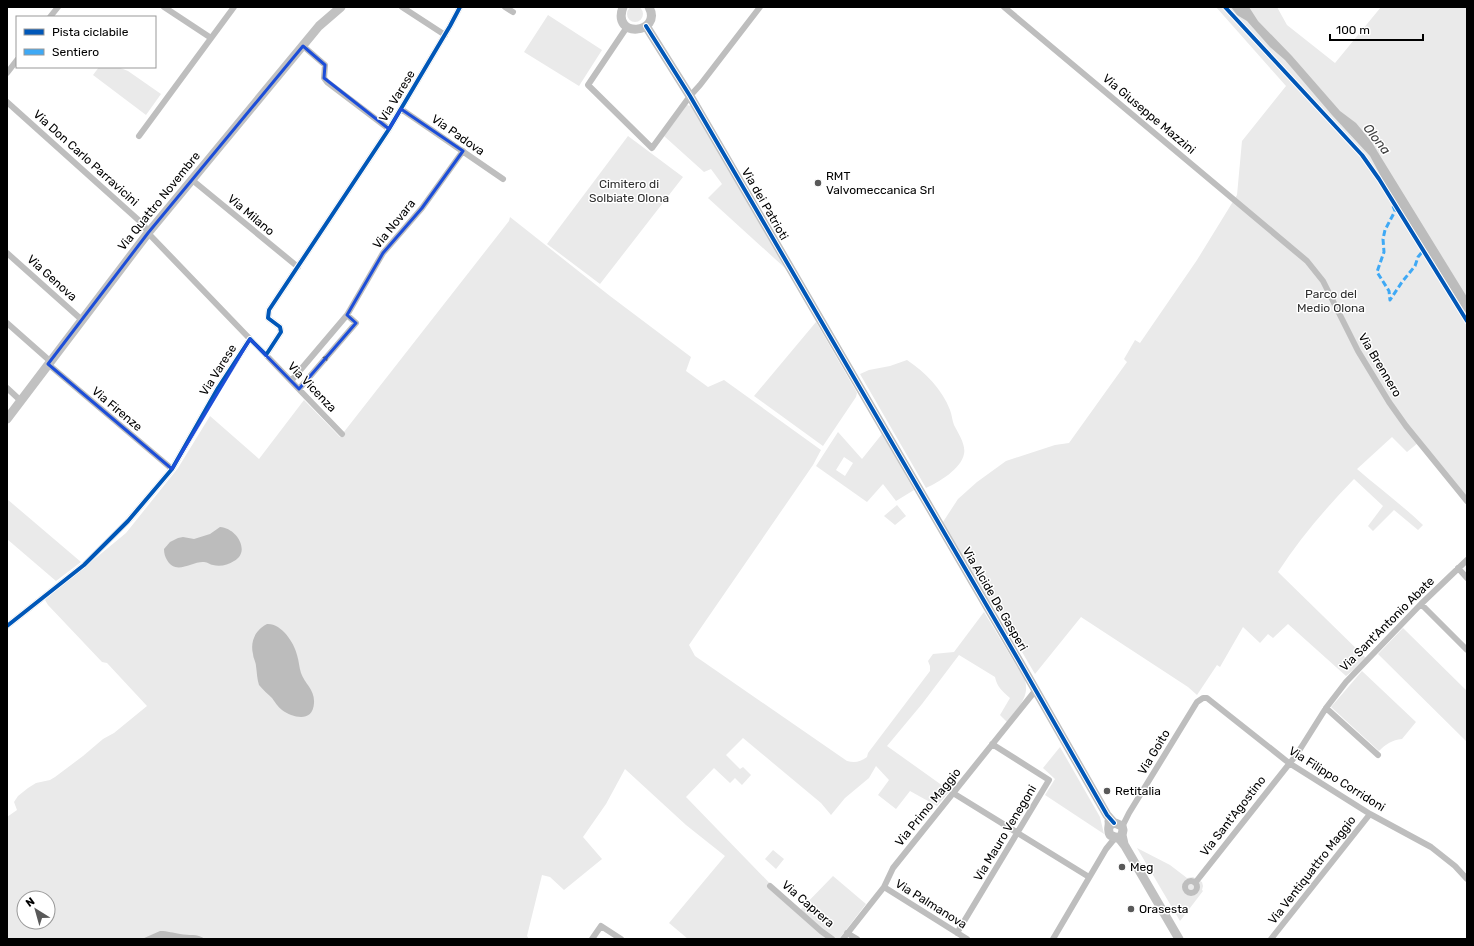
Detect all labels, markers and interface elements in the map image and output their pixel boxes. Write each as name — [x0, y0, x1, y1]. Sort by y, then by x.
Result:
legend — [16, 16, 156, 68]
scale bar — [1330, 16, 1423, 42]
text: 100 m — [1336, 23, 1370, 37]
text: Pista ciclabile — [52, 25, 129, 39]
text: Sentiero — [52, 45, 99, 59]
street label: Via Varese — [376, 67, 418, 124]
street label: Via Giuseppe Mazzini — [1100, 71, 1198, 157]
street label: Via Don Carlo Parravicini — [31, 107, 141, 209]
street label: Via Padova — [429, 112, 487, 158]
water label: Olona — [1360, 121, 1394, 158]
street label: Via Quattro Novembre — [115, 149, 203, 253]
street label: Via dei Patrioti — [739, 166, 791, 243]
place label: RMT Valvomeccanica Srl — [826, 169, 935, 197]
park label: Cimitero di Solbiate Olona — [589, 177, 669, 205]
marker: RMT Valvomeccanica Srl — [813, 178, 823, 188]
street label: Via Milano — [225, 191, 277, 239]
street label: Via Novara — [370, 197, 418, 251]
street label: Via Genova — [24, 252, 80, 304]
park label: Parco del Medio Olona — [1297, 287, 1365, 315]
street label: Via Brennero — [1355, 331, 1405, 400]
street label: Via Varese — [197, 342, 239, 398]
one-way arrow — [320, 355, 329, 365]
street label: Via Vicenza — [285, 359, 339, 415]
street label: Via Firenze — [89, 384, 145, 434]
street label: Via Alcide De Gasperi — [960, 545, 1030, 653]
street label: Via Sant'Antonio Abate — [1337, 574, 1437, 674]
street label: Via Goito — [1135, 727, 1173, 777]
street label: Via Filippo Corridoni — [1286, 744, 1388, 814]
street label: Via Primo Maggio — [892, 765, 964, 849]
street label: Via Sant'Agostino — [1197, 773, 1269, 859]
street label: Via Mauro Venegoni — [971, 782, 1039, 884]
place label: Retitalia — [1115, 784, 1161, 798]
marker: Retitalia — [1102, 786, 1112, 796]
street label: Via Ventiquattro Maggio — [1265, 813, 1359, 927]
place label: Meg — [1130, 860, 1153, 874]
marker: Meg — [1117, 862, 1127, 872]
street label: Via Palmanova — [893, 876, 969, 932]
street label: Via Caprera — [779, 878, 837, 930]
north arrow — [16, 890, 56, 930]
text: N — [23, 895, 37, 910]
place label: Orasesta — [1139, 902, 1188, 916]
marker: Orasesta — [1126, 904, 1136, 914]

